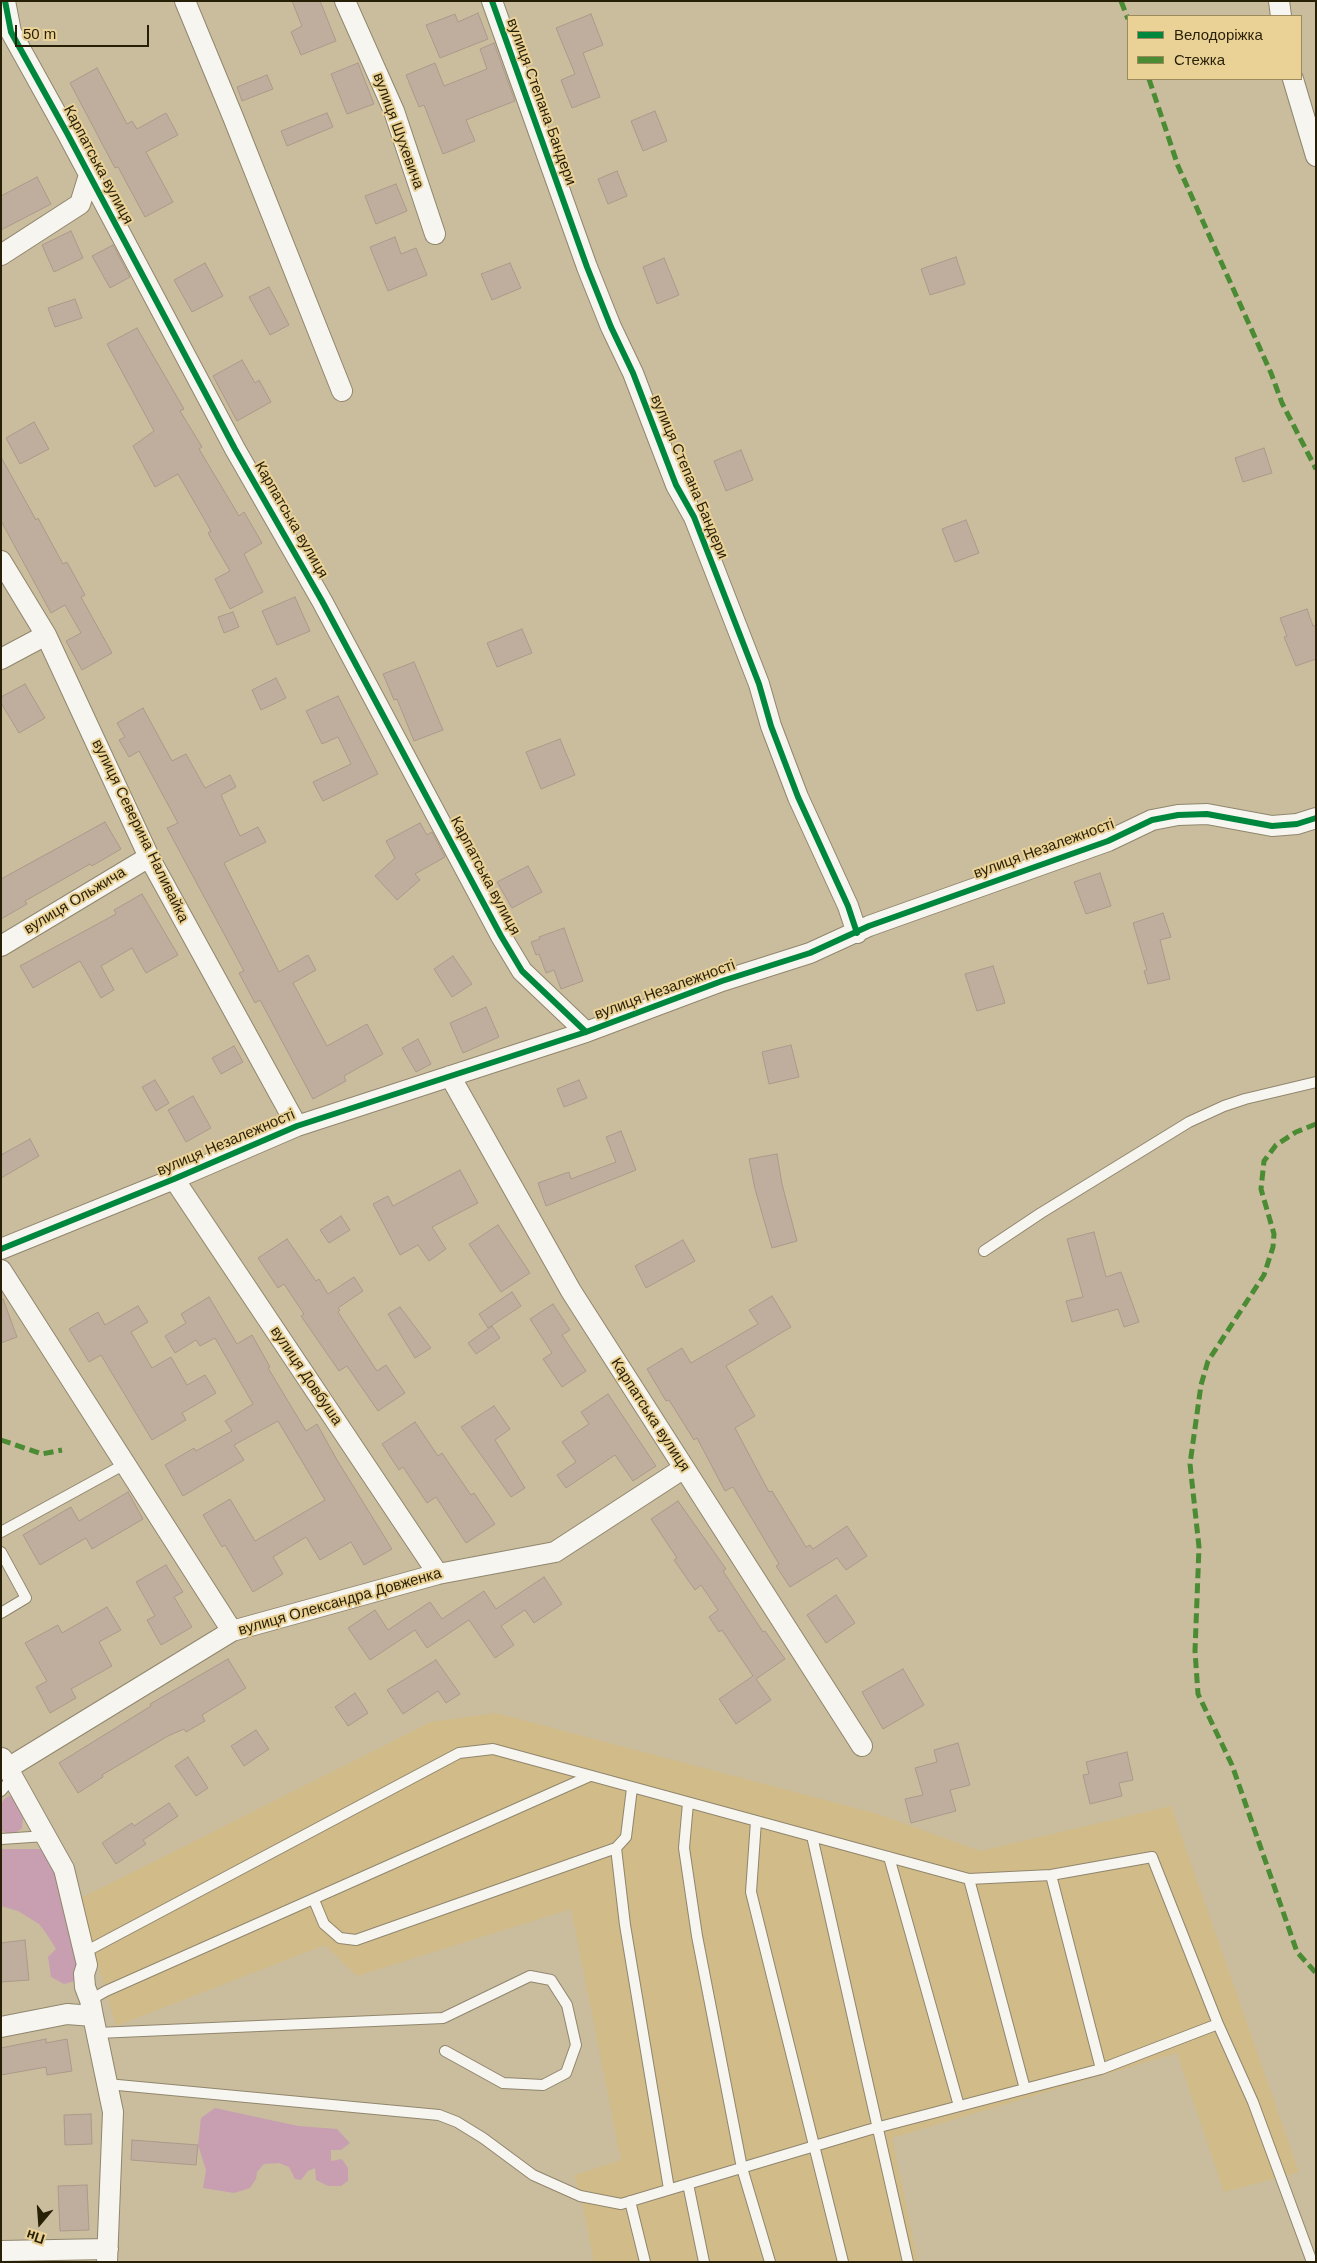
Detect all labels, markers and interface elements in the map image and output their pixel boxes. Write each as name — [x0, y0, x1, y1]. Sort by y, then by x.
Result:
scale bar — [18, 15, 151, 47]
legend — [1127, 15, 1302, 80]
street label: вулиця Степана Бандери — [502, 16, 580, 188]
text: 50 m — [23, 25, 56, 42]
text: Велодоріжка — [1174, 26, 1263, 43]
text: Стежка — [1174, 51, 1225, 68]
street label: вулиця Шухевича — [369, 70, 427, 192]
street label: Карпатська вулиця — [59, 103, 137, 227]
street label: вулиця Степана Бандери — [646, 392, 732, 562]
street label: Карпатська вулиця — [250, 459, 332, 581]
street label: вулиця Северина Наливайка — [88, 736, 192, 926]
street label: Карпатська вулиця — [446, 814, 524, 938]
street label: вулиця Незалежності — [971, 815, 1117, 883]
street label: вулиця Ольжича — [21, 864, 129, 938]
street label: вулиця Незалежності — [592, 956, 738, 1024]
street label: вулиця Незалежності — [154, 1106, 298, 1180]
street label: вулиця Довбуша — [266, 1323, 346, 1429]
street label: Карпатська вулиця — [607, 1355, 693, 1475]
street label: вулиця Олександра Довженка — [236, 1564, 444, 1640]
north arrow — [15, 2198, 65, 2248]
text: Пн — [24, 2227, 47, 2248]

